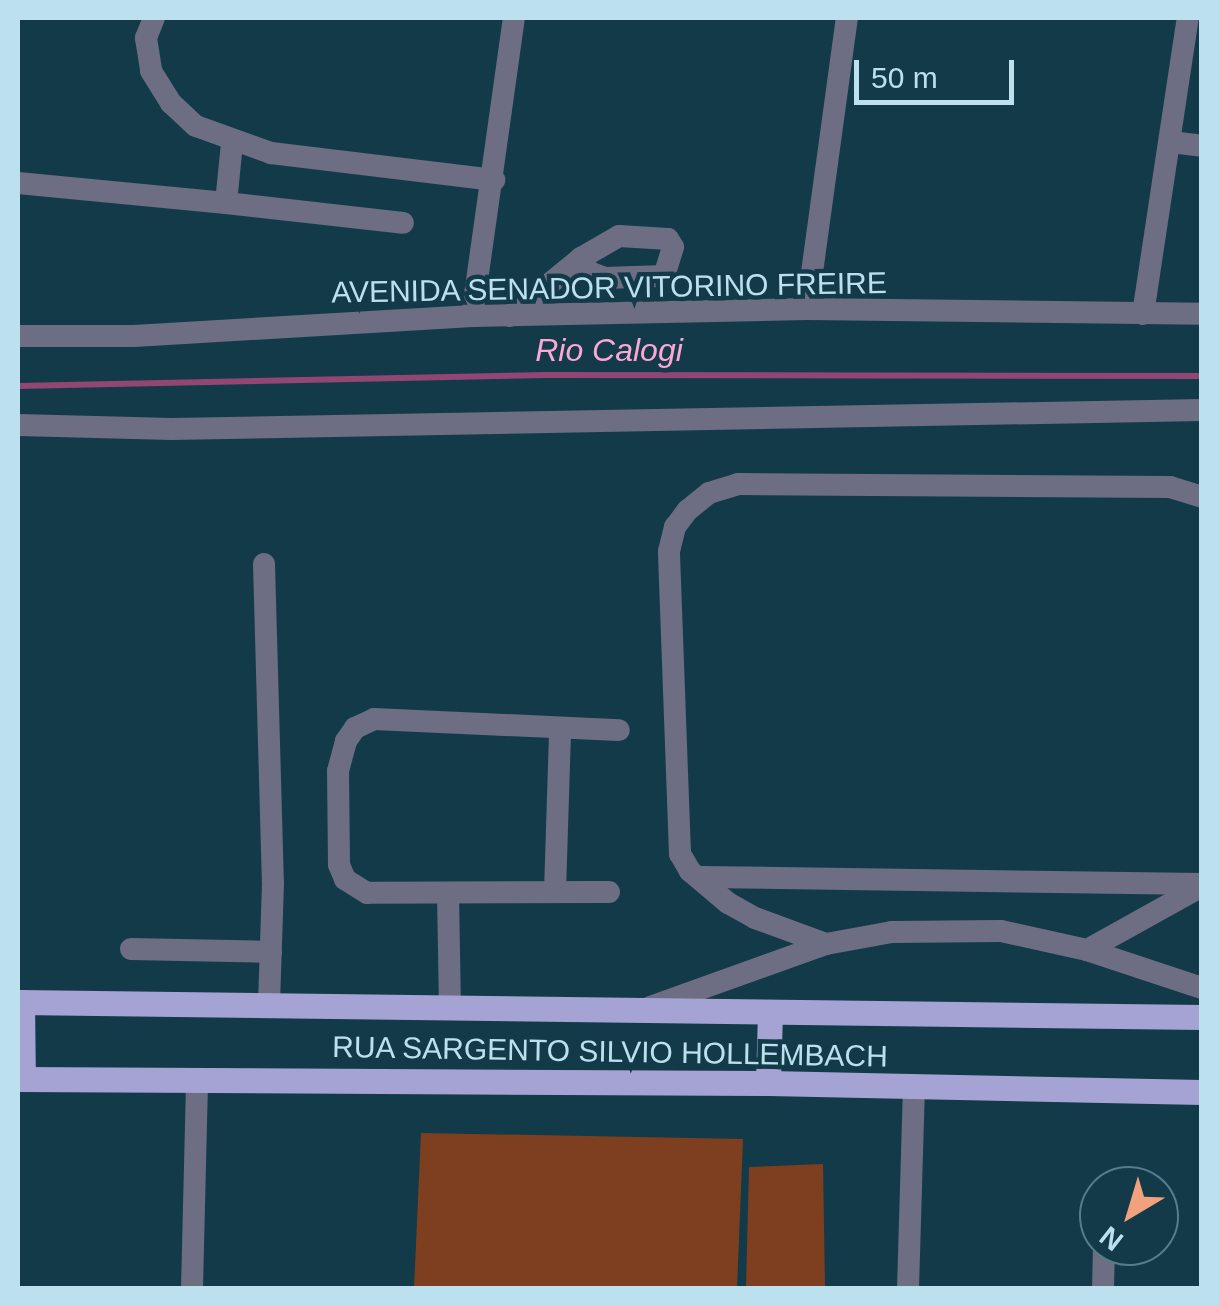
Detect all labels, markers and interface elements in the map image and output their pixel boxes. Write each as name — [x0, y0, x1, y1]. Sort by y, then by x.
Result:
scale bar — [859, 40, 1019, 102]
text: 50 m — [871, 61, 938, 94]
street label: AVENIDA SENADOR VITORINO FREIRE — [330, 265, 888, 311]
water label: Rio Calogi — [535, 331, 683, 369]
street label: RUA SARGENTO SILVIO HOLLEMBACH — [331, 1029, 889, 1075]
north arrow — [1079, 1166, 1179, 1266]
text: N — [1094, 1220, 1129, 1257]

